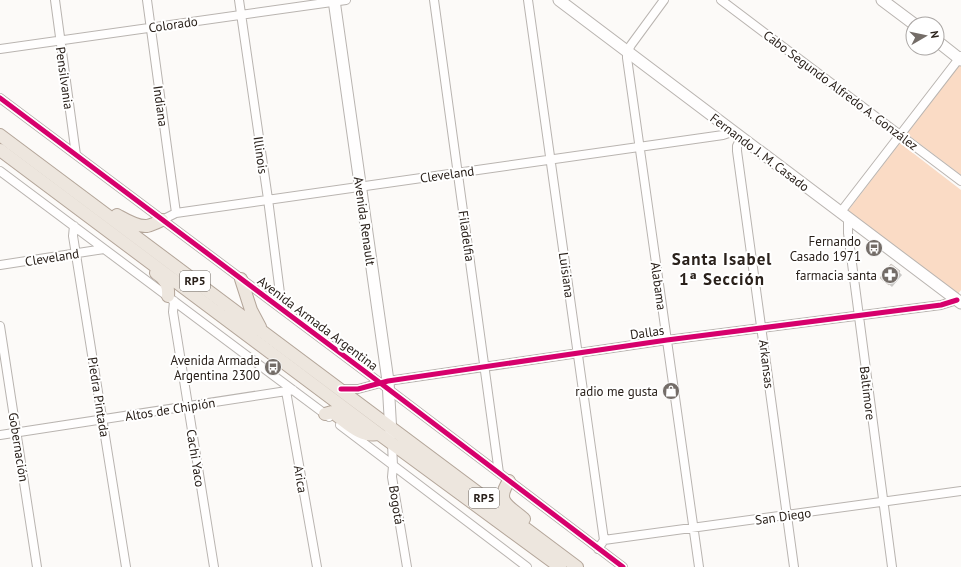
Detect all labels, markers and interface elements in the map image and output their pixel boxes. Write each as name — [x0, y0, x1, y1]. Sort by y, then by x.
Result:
street label: Colorado — [147, 13, 199, 36]
north arrow — [905, 16, 945, 56]
street label: Cabo Segundo Alfredo A. González — [760, 27, 922, 154]
text: N — [927, 30, 942, 39]
street label: Pensilvania — [52, 46, 77, 110]
street label: Indiana — [149, 84, 172, 128]
street label: Fernando J. M. Casado — [707, 110, 813, 195]
street label: Illinois — [249, 135, 272, 175]
street label: Cleveland — [419, 162, 475, 187]
street label: Avenida Renault — [350, 175, 379, 267]
street label: Filadelfia — [455, 209, 478, 263]
place label: Fernando Casado 1971 — [790, 233, 861, 265]
bus stop icon: Fernando Casado 1971 — [864, 238, 884, 258]
street label: Cleveland — [24, 245, 80, 270]
district label: Santa Isabel 1ª Sección — [672, 248, 772, 290]
street label: Luisiana — [555, 251, 578, 299]
street label: Alabama — [647, 261, 670, 311]
pharmacy icon: farmacia santa — [880, 265, 900, 285]
place label: farmacia santa — [796, 267, 877, 284]
road number: RP5 — [180, 271, 210, 291]
street label: Avenida Armada Argentina — [254, 272, 381, 374]
street label: Dallas — [629, 322, 665, 343]
street label: Arkansas — [755, 339, 778, 390]
place label: Avenida Armada Argentina 2300 — [171, 352, 260, 384]
street label: Piedra Pintada — [84, 356, 113, 438]
bus stop icon: Avenida Armada Argentina 2300 — [263, 357, 283, 377]
street label: Baltimore — [856, 365, 879, 421]
shop icon: radio me gusta — [661, 381, 681, 401]
place label: radio me gusta — [575, 383, 658, 400]
street label: Altos de Chipión — [124, 394, 216, 425]
street label: Gobernación — [5, 411, 32, 483]
street label: Cachi Yaco — [183, 428, 208, 488]
street label: Arica — [290, 464, 311, 494]
street label: Bogotá — [385, 484, 408, 526]
road number: RP5 — [469, 488, 499, 508]
street label: San Diego — [754, 504, 812, 529]

